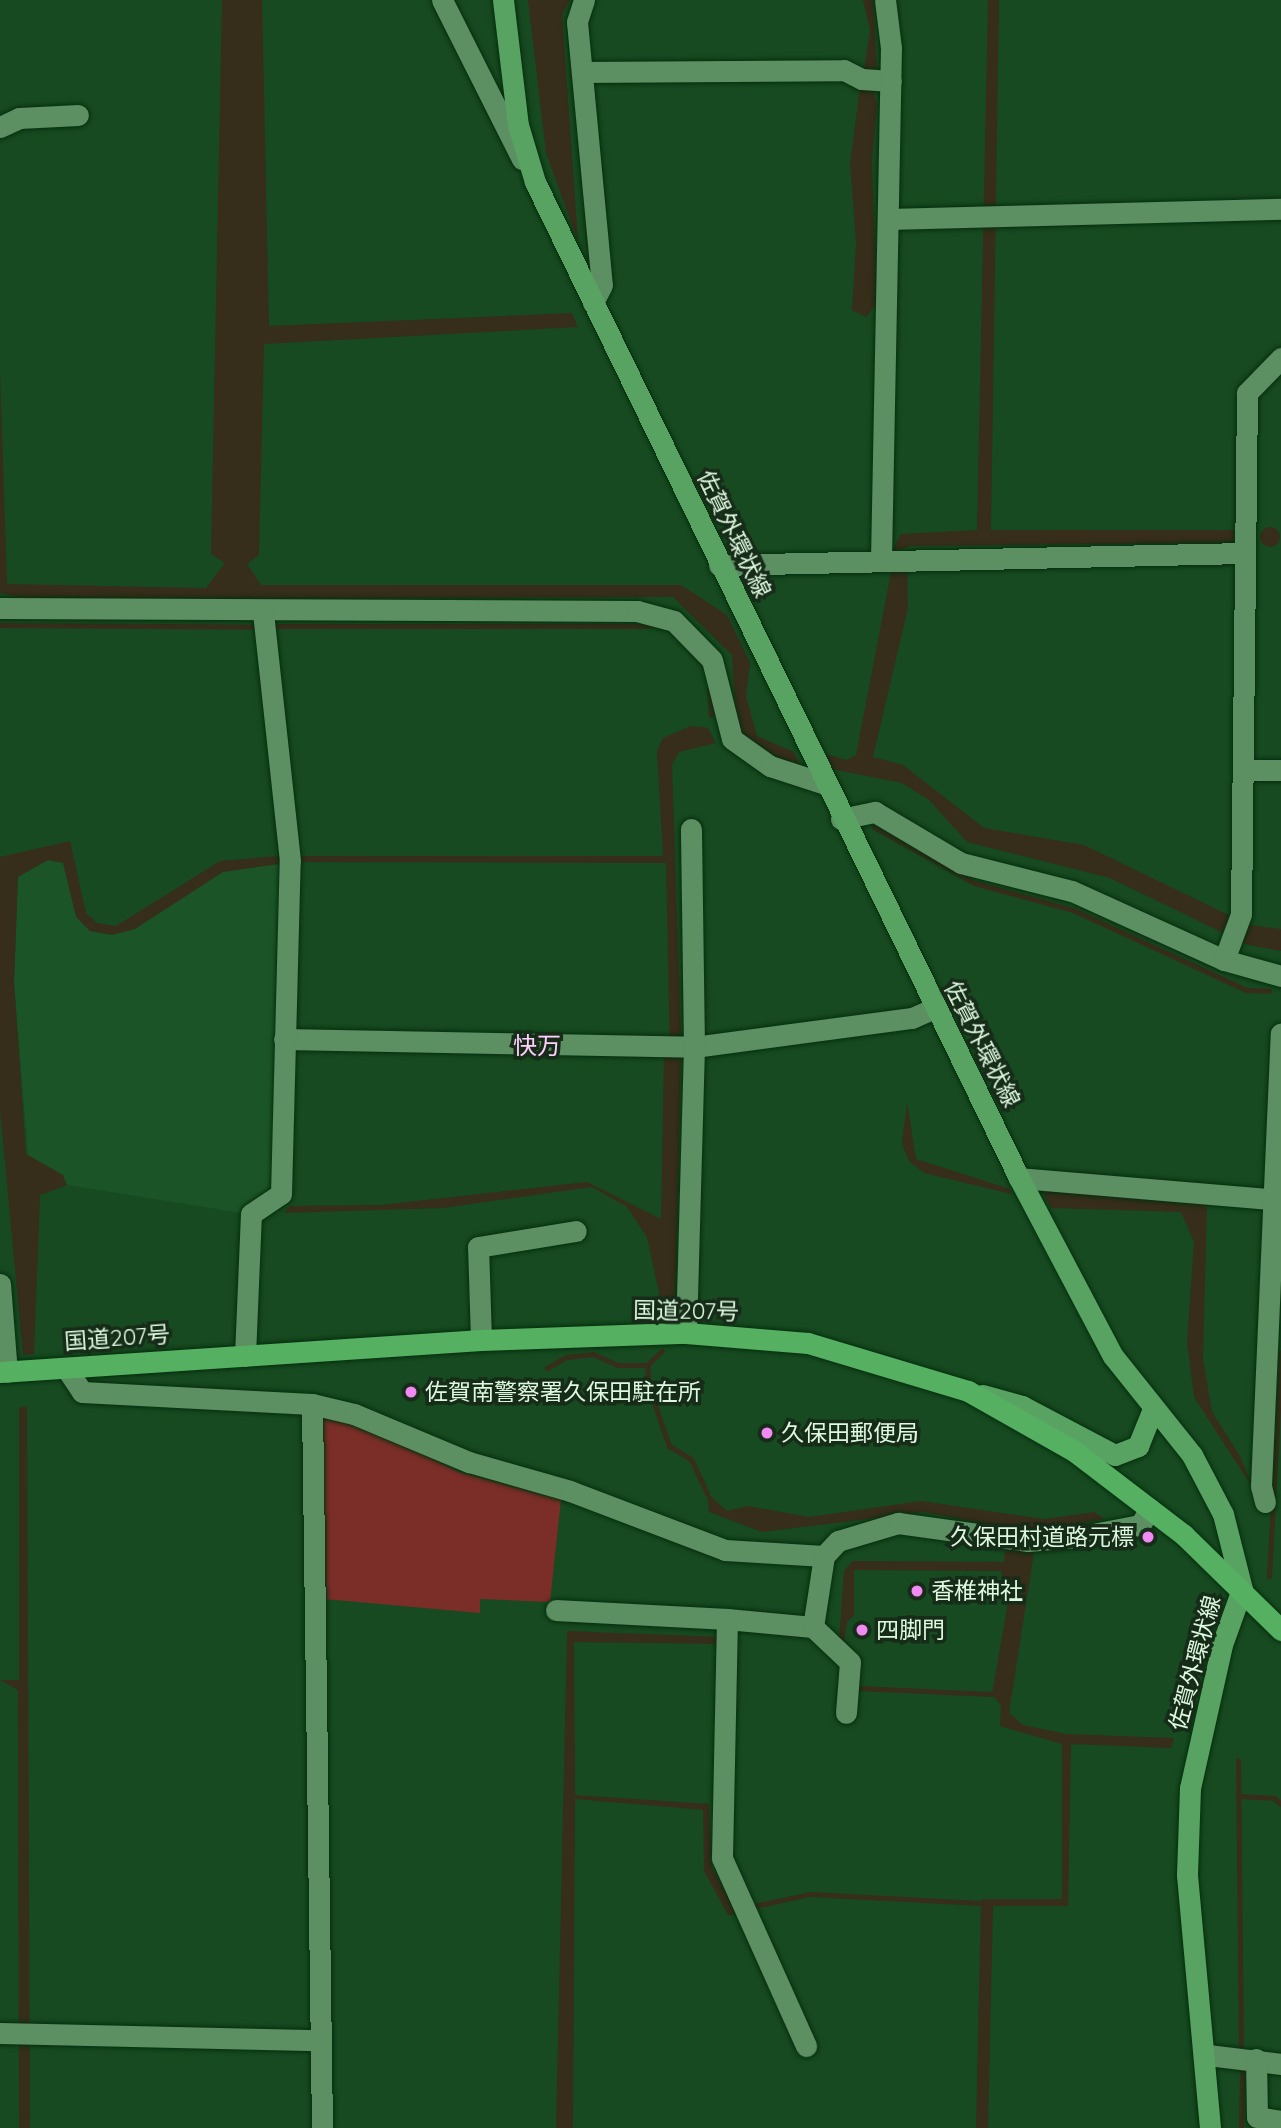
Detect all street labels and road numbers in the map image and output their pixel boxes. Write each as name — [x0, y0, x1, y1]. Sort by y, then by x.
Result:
street label: 佐賀外環状線 — [691, 466, 777, 602]
street label: 佐賀外環状線 — [938, 976, 1026, 1112]
street label: 国道207号 — [633, 1296, 739, 1326]
street label: 国道207号 — [63, 1321, 171, 1355]
street label: 佐賀外環状線 — [1164, 1593, 1226, 1733]

